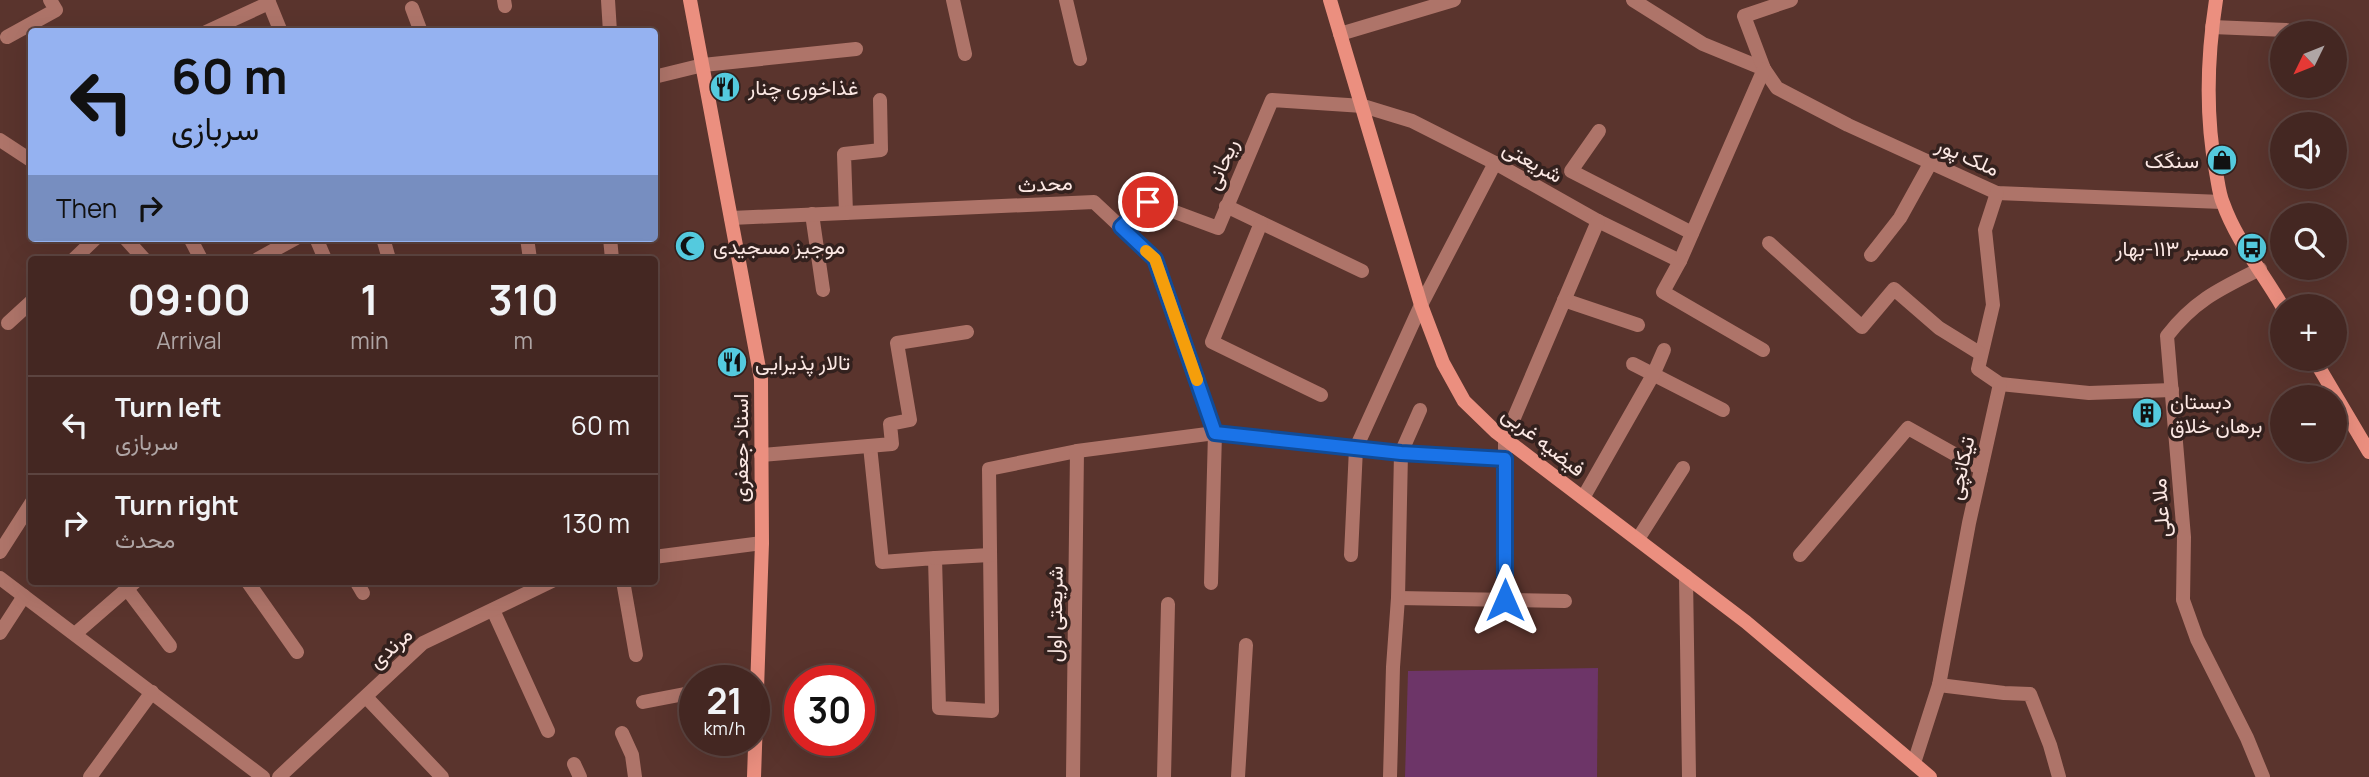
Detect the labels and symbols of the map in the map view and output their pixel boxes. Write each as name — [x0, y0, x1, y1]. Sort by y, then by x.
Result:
north arrow — [2270, 21, 2347, 98]
restaurant icon: غذاخوری چنار — [708, 70, 742, 104]
place label: غذاخوری چنار — [747, 73, 858, 102]
street label: ملک پور — [1931, 129, 2004, 183]
street label: شریعتی — [1498, 133, 1568, 189]
street label: ریحانی — [1198, 134, 1244, 194]
shop icon: سنگک — [2205, 143, 2239, 177]
place label: سنگک — [2145, 146, 2199, 174]
street label: محدث — [1017, 168, 1073, 198]
pin — [1118, 172, 1178, 232]
mosque icon: موجیز مسجیدی — [673, 229, 707, 263]
bus stop icon: مسیر ۱۱۳-بهار — [2235, 231, 2269, 265]
place label: موجیز مسجیدی — [713, 232, 845, 260]
place label: مسیر ۱۱۳-بهار — [2114, 234, 2229, 262]
restaurant icon: تالار پذیرایی — [715, 345, 749, 379]
place label: تالار پذیرایی — [755, 348, 850, 377]
place label: دبستان برهان خلاق — [2170, 387, 2262, 439]
street label: استاد جعفری — [726, 394, 754, 502]
building icon: دبستان برهان خلاق — [2130, 396, 2164, 430]
street label: فیضیه غربی — [1497, 400, 1591, 482]
street label: تیکانچی — [1940, 434, 1981, 503]
street label: ملا علی — [2144, 477, 2176, 539]
position arrow — [1468, 563, 1542, 637]
street label: شریعتی اول — [1039, 566, 1069, 662]
street label: مرندی — [362, 620, 418, 674]
speed limit sign: 30 — [784, 665, 875, 756]

